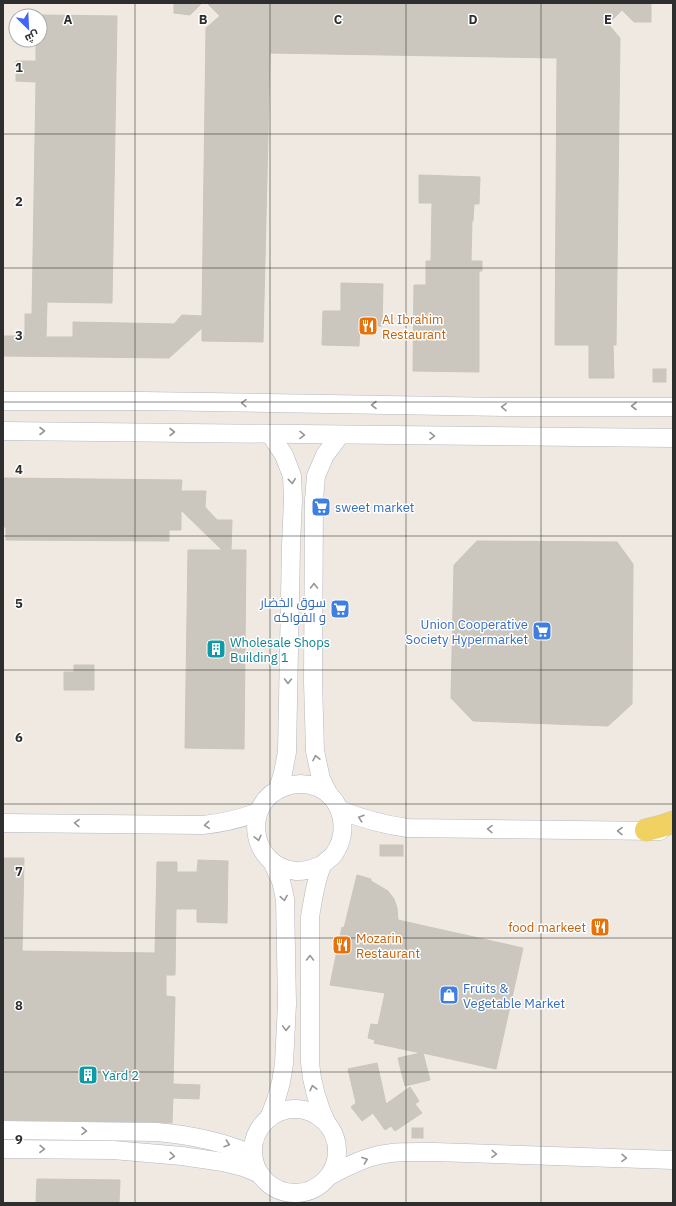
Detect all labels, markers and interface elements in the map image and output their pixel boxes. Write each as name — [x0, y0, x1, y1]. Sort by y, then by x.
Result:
north arrow — [8, 8, 48, 48]
text: A — [64, 11, 73, 28]
text: B — [199, 11, 208, 28]
text: C — [334, 11, 343, 28]
text: D — [468, 11, 478, 28]
text: E — [604, 11, 612, 28]
text: ش — [23, 28, 41, 46]
text: 1 — [15, 59, 23, 76]
text: 2 — [15, 193, 23, 210]
place label: Al Ibrahim Restaurant — [382, 311, 446, 343]
restaurant icon: Al Ibrahim Restaurant — [357, 315, 379, 337]
text: 3 — [15, 327, 23, 344]
one-way arrow — [241, 399, 247, 407]
one-way arrow — [371, 401, 377, 409]
one-way arrow — [501, 402, 507, 411]
one-way arrow — [631, 402, 637, 410]
one-way arrow — [39, 427, 45, 435]
one-way arrow — [169, 428, 175, 436]
one-way arrow — [299, 431, 305, 439]
one-way arrow — [429, 432, 435, 440]
text: 4 — [15, 461, 23, 478]
one-way arrow — [287, 478, 296, 484]
supermarket icon: sweet market — [310, 496, 332, 518]
place label: sweet market — [335, 499, 414, 516]
one-way arrow — [310, 583, 318, 589]
place label: سوق الخضار و الفواكه — [259, 594, 326, 626]
text: 5 — [15, 595, 23, 612]
supermarket icon: سوق الخضار و الفواكه — [329, 598, 351, 620]
place label: Union Cooperative Society Hypermarket — [406, 616, 528, 648]
supermarket icon: Union Cooperative Society Hypermarket — [531, 620, 553, 642]
place label: Wholesale Shops Building 1 — [230, 634, 330, 666]
building icon: Wholesale Shops Building 1 — [205, 638, 227, 660]
one-way arrow — [283, 678, 292, 684]
text: 6 — [15, 729, 23, 746]
one-way arrow — [313, 755, 321, 761]
one-way arrow — [358, 815, 365, 823]
one-way arrow — [74, 819, 80, 828]
one-way arrow — [204, 820, 210, 829]
one-way arrow — [487, 825, 493, 833]
one-way arrow — [617, 827, 623, 835]
one-way arrow — [253, 835, 261, 841]
text: 7 — [15, 863, 23, 880]
one-way arrow — [279, 895, 288, 901]
restaurant icon: food markeet — [589, 916, 611, 938]
place label: food markeet — [508, 919, 586, 936]
place label: Mozarin Restaurant — [356, 930, 420, 962]
restaurant icon: Mozarin Restaurant — [331, 934, 353, 956]
one-way arrow — [306, 955, 314, 961]
place label: Fruits & Vegetable Market — [463, 980, 565, 1012]
shop icon: Fruits & Vegetable Market — [438, 984, 460, 1006]
text: 8 — [15, 997, 23, 1014]
one-way arrow — [281, 1025, 290, 1031]
building icon: Yard 2 — [77, 1064, 99, 1086]
place label: Yard 2 — [102, 1067, 139, 1084]
one-way arrow — [310, 1085, 318, 1091]
one-way arrow — [81, 1127, 87, 1135]
text: 9 — [15, 1131, 23, 1148]
one-way arrow — [223, 1140, 230, 1148]
one-way arrow — [39, 1145, 45, 1154]
one-way arrow — [491, 1150, 497, 1159]
one-way arrow — [169, 1151, 175, 1160]
one-way arrow — [621, 1154, 627, 1162]
one-way arrow — [361, 1156, 368, 1164]

